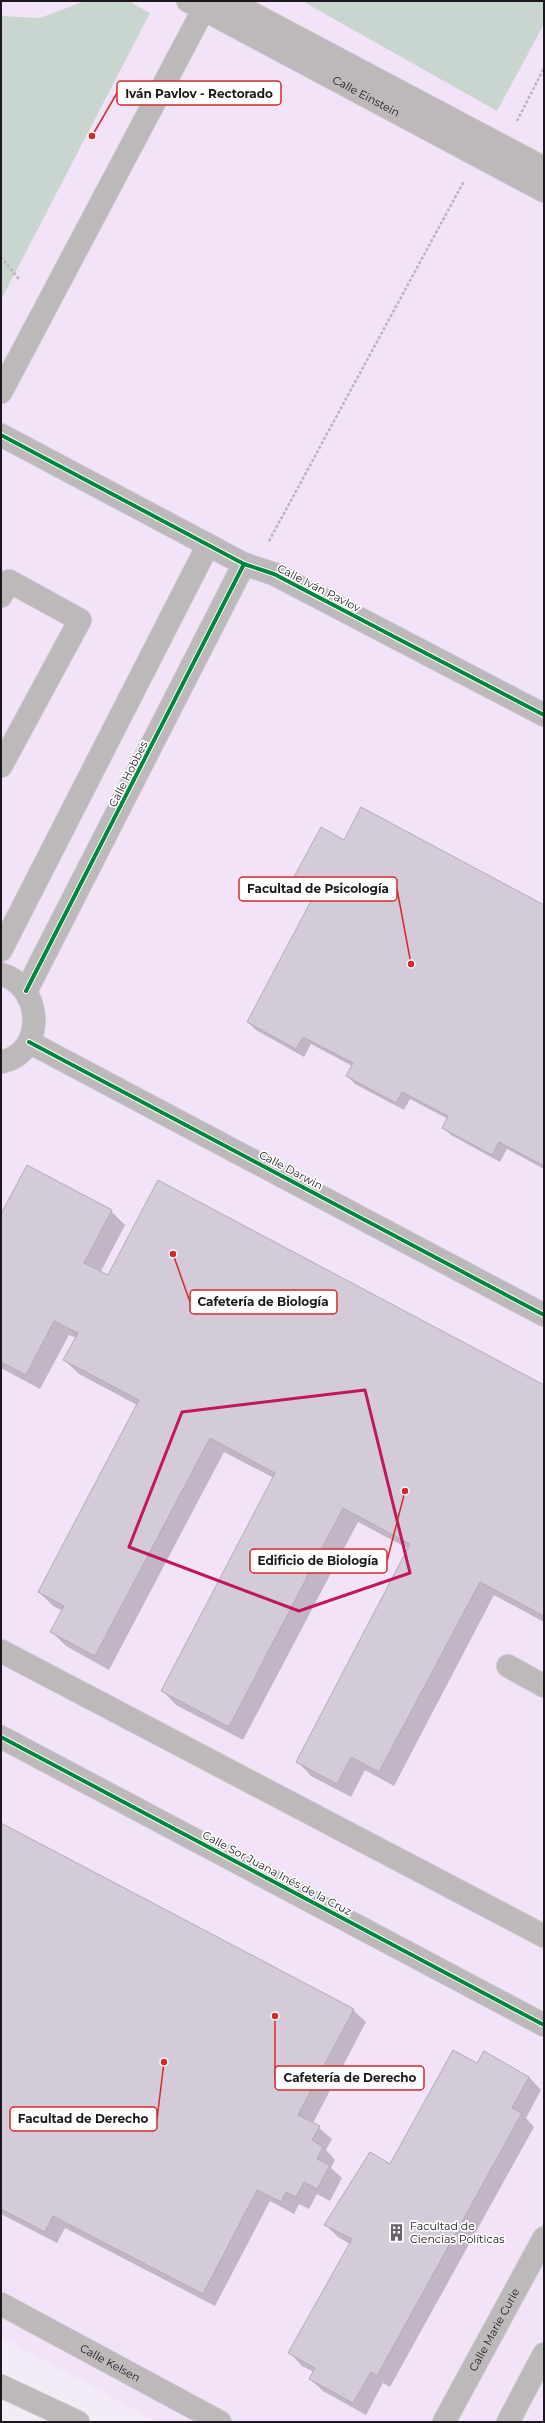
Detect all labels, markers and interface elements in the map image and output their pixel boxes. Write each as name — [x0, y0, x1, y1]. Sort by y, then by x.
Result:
street label: Calle Einstein — [330, 72, 402, 120]
callout: Iván Pavlov - Rectorado — [117, 81, 281, 105]
text: Iván Pavlov - Rectorado — [125, 86, 273, 101]
street label: Calle Iván Pavlov — [275, 561, 363, 615]
street label: Calle Hobbes — [105, 738, 151, 809]
callout: Facultad de Psicología — [239, 877, 397, 901]
text: Facultad de Psicología — [247, 881, 389, 896]
street label: Calle Darwin — [257, 1147, 325, 1193]
callout: Cafetería de Biología — [190, 1290, 337, 1314]
text: Cafetería de Biología — [197, 1294, 329, 1309]
callout: Edificio de Biología — [250, 1549, 387, 1573]
text: Edificio de Biología — [258, 1553, 378, 1568]
street label: Calle Sor Juana Inés de la Cruz — [200, 1828, 354, 1919]
callout: Cafetería de Derecho — [275, 2066, 424, 2090]
text: Cafetería de Derecho — [284, 2070, 417, 2085]
callout: Facultad de Derecho — [10, 2107, 157, 2131]
text: Facultad de Derecho — [18, 2111, 148, 2126]
place label: Facultad de Ciencias Políticas — [410, 2219, 505, 2246]
building icon: Facultad de Ciencias Políticas — [387, 2222, 407, 2242]
street label: Calle Marie Curie — [466, 2285, 523, 2374]
street label: Calle Kelsen — [78, 2341, 143, 2385]

